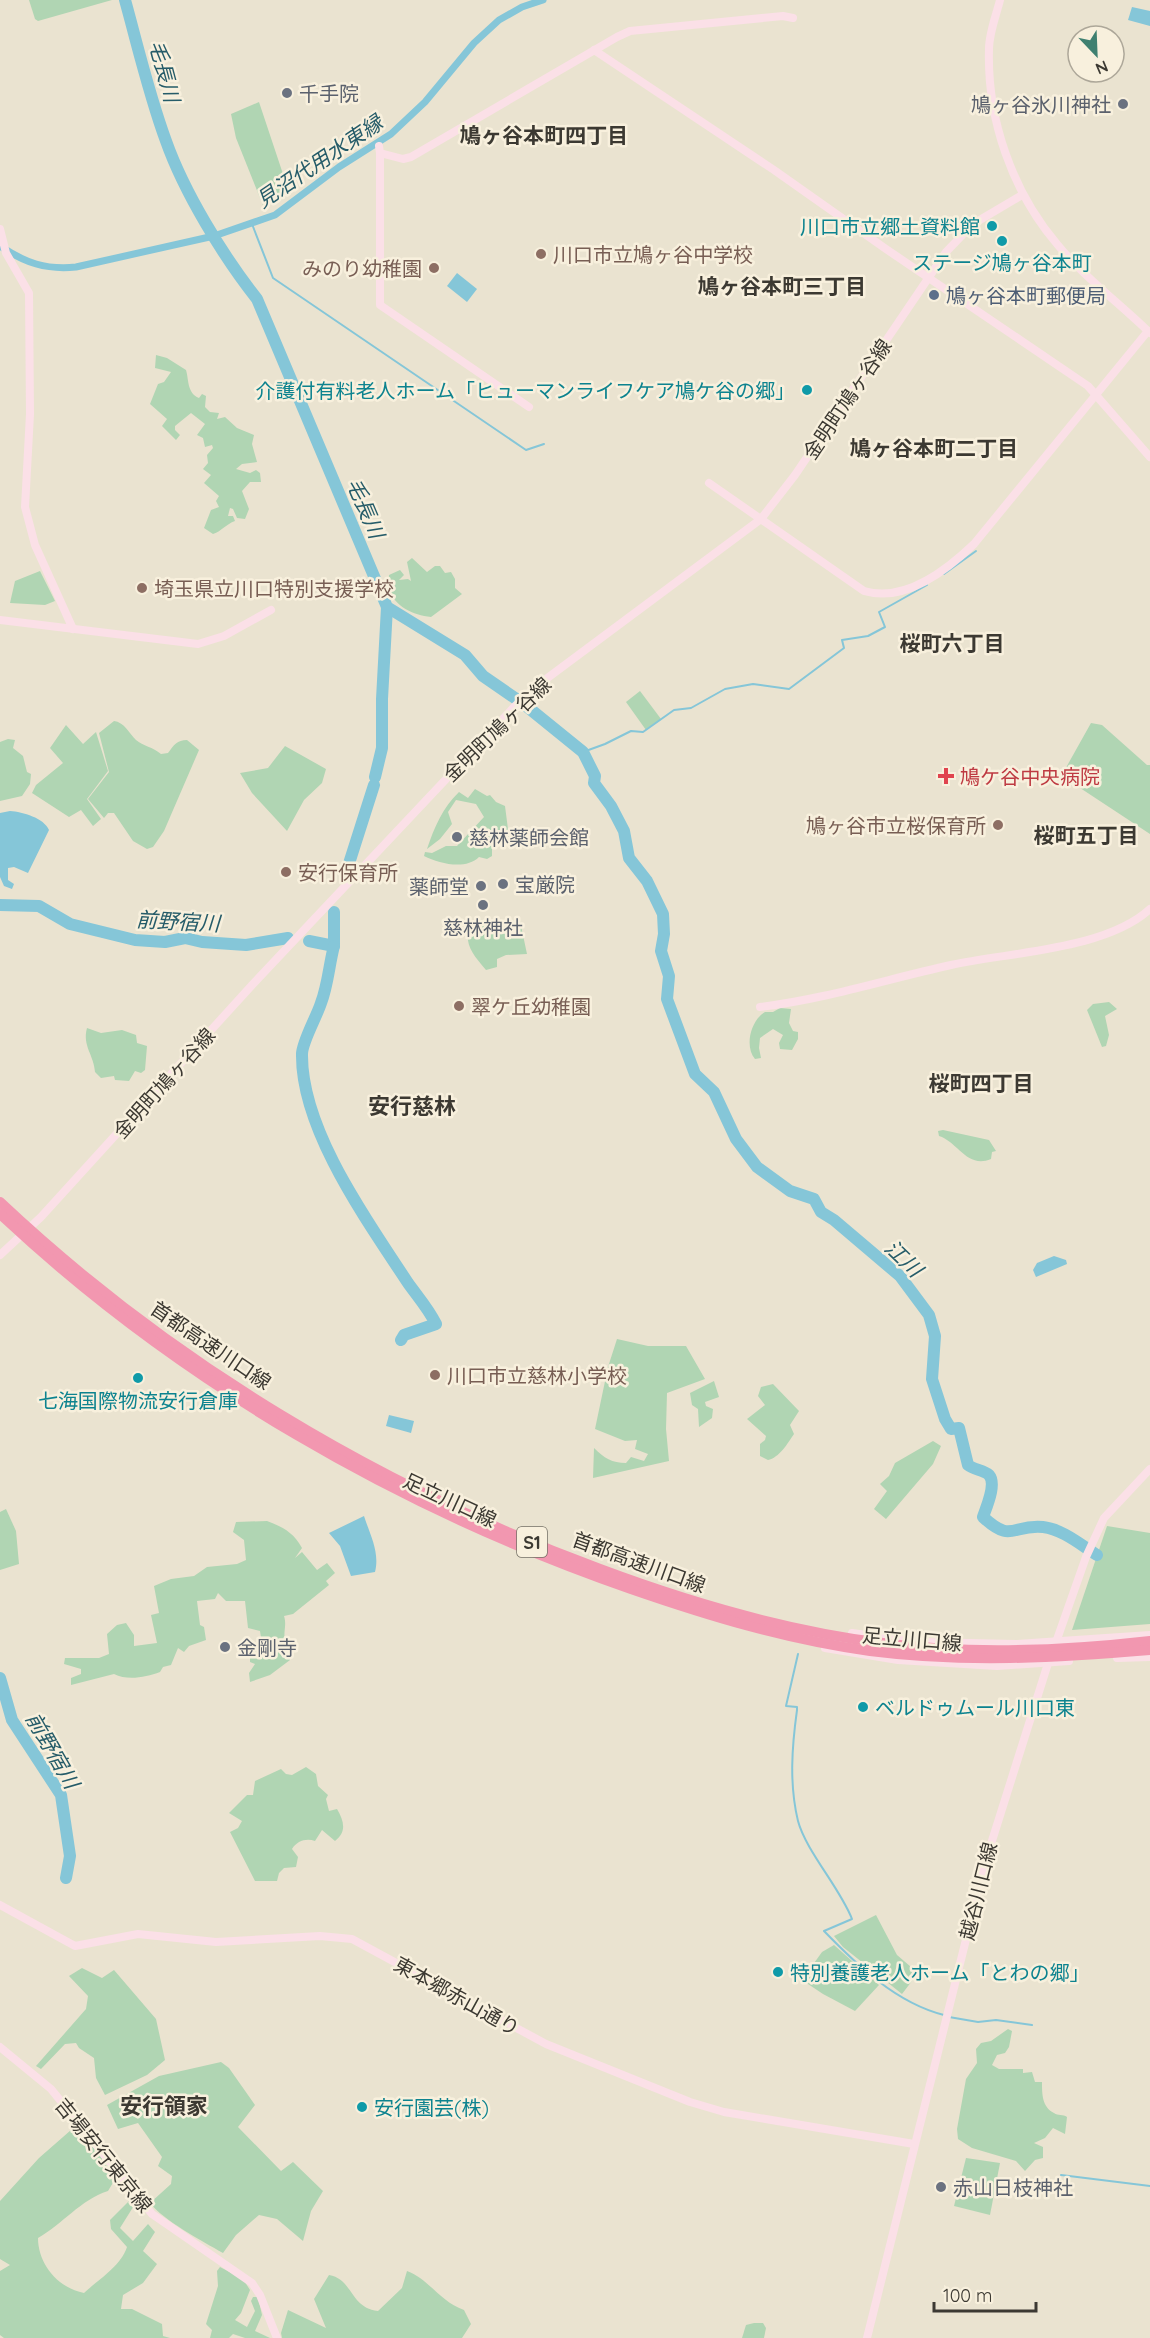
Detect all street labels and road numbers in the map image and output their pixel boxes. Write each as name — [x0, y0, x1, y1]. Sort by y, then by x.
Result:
street label: 金明町鳩ヶ谷線 — [797, 334, 897, 464]
street label: 金明町鳩ヶ谷線 — [438, 671, 556, 787]
street label: 金明町鳩ヶ谷線 — [108, 1023, 220, 1143]
street label: 首都高速川口線 — [146, 1295, 276, 1395]
street label: 足立川口線 — [399, 1468, 501, 1532]
street label: 首都高速川口線 — [569, 1526, 709, 1598]
road number: S1 — [517, 1527, 547, 1557]
street label: 足立川口線 — [861, 1622, 963, 1656]
street label: 越谷川口線 — [954, 1839, 1002, 1943]
street label: 東本郷赤山通り — [390, 1951, 524, 2041]
street label: 吉場安行東京線 — [50, 2093, 158, 2217]

